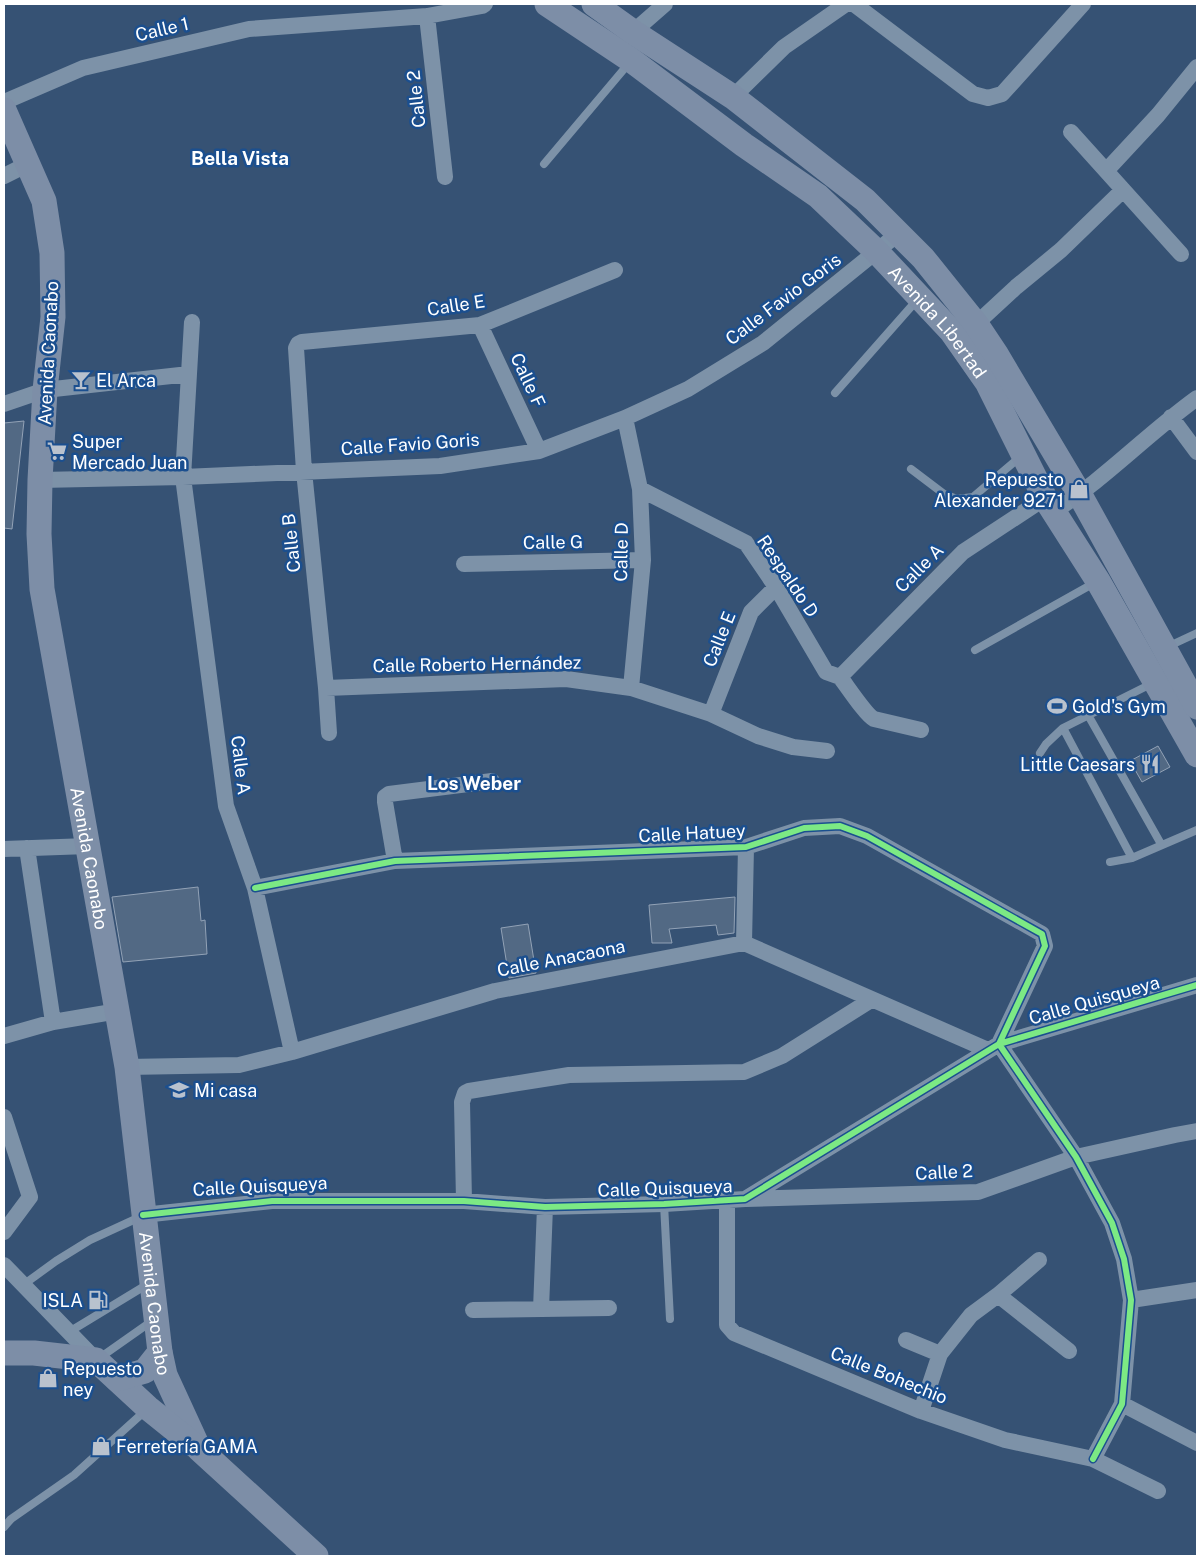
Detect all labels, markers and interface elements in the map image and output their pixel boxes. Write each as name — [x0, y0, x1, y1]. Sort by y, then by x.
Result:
street label: Calle 1 — [133, 13, 191, 45]
street label: Calle 2 — [403, 69, 429, 129]
district label: Bella Vista — [191, 147, 289, 169]
street label: Calle Favio Goris — [721, 249, 845, 349]
street label: Avenida Libertad — [884, 261, 991, 382]
street label: Avenida Caonabo — [34, 280, 62, 426]
street label: Calle E — [426, 290, 486, 320]
street label: Calle F — [506, 349, 550, 411]
bar icon: El Arca — [70, 369, 92, 391]
place label: El Arca — [96, 370, 156, 391]
street label: Calle Favio Goris — [340, 429, 480, 459]
place label: Super Mercado Juan — [72, 431, 187, 473]
supermarket icon: Super Mercado Juan — [46, 440, 68, 462]
place label: Repuesto Alexander 9271 — [934, 469, 1064, 511]
shop icon: Repuesto Alexander 9271 — [1068, 478, 1090, 500]
street label: Calle B — [277, 513, 305, 573]
street label: Calle D — [610, 522, 632, 582]
street label: Calle G — [523, 531, 583, 553]
street label: Respaldo D — [753, 531, 823, 621]
street label: Calle A — [890, 539, 948, 597]
street label: Calle E — [698, 608, 740, 670]
street label: Calle Roberto Hernández — [372, 652, 582, 676]
sports icon: Gold's Gym — [1046, 695, 1068, 717]
place label: Gold's Gym — [1072, 696, 1166, 717]
street label: Calle A — [227, 734, 255, 796]
restaurant icon: Little Caesars — [1139, 753, 1161, 775]
place label: Little Caesars — [1020, 754, 1135, 775]
district label: Los Weber — [427, 772, 521, 794]
street label: Avenida Caonabo — [67, 785, 113, 931]
street label: Calle Hatuey — [638, 820, 746, 846]
street label: Calle Anacaona — [495, 935, 627, 981]
street label: Calle Quisqueya — [1026, 971, 1162, 1029]
school or university icon: Mi casa — [168, 1079, 190, 1101]
place label: Mi casa — [194, 1080, 257, 1101]
street label: Calle 2 — [915, 1160, 973, 1184]
street label: Calle Quisqueya — [192, 1172, 328, 1200]
street label: Calle Quisqueya — [597, 1175, 733, 1201]
street label: Avenida Caonabo — [136, 1230, 175, 1377]
fuel station icon: ISLA — [87, 1289, 109, 1311]
place label: ISLA — [42, 1290, 83, 1311]
street label: Calle Bohechio — [827, 1342, 951, 1408]
place label: Repuesto ney — [63, 1358, 142, 1400]
shop icon: Repuesto ney — [37, 1367, 59, 1389]
shop icon: Ferretería GAMA — [90, 1435, 112, 1457]
place label: Ferretería GAMA — [116, 1436, 258, 1457]

